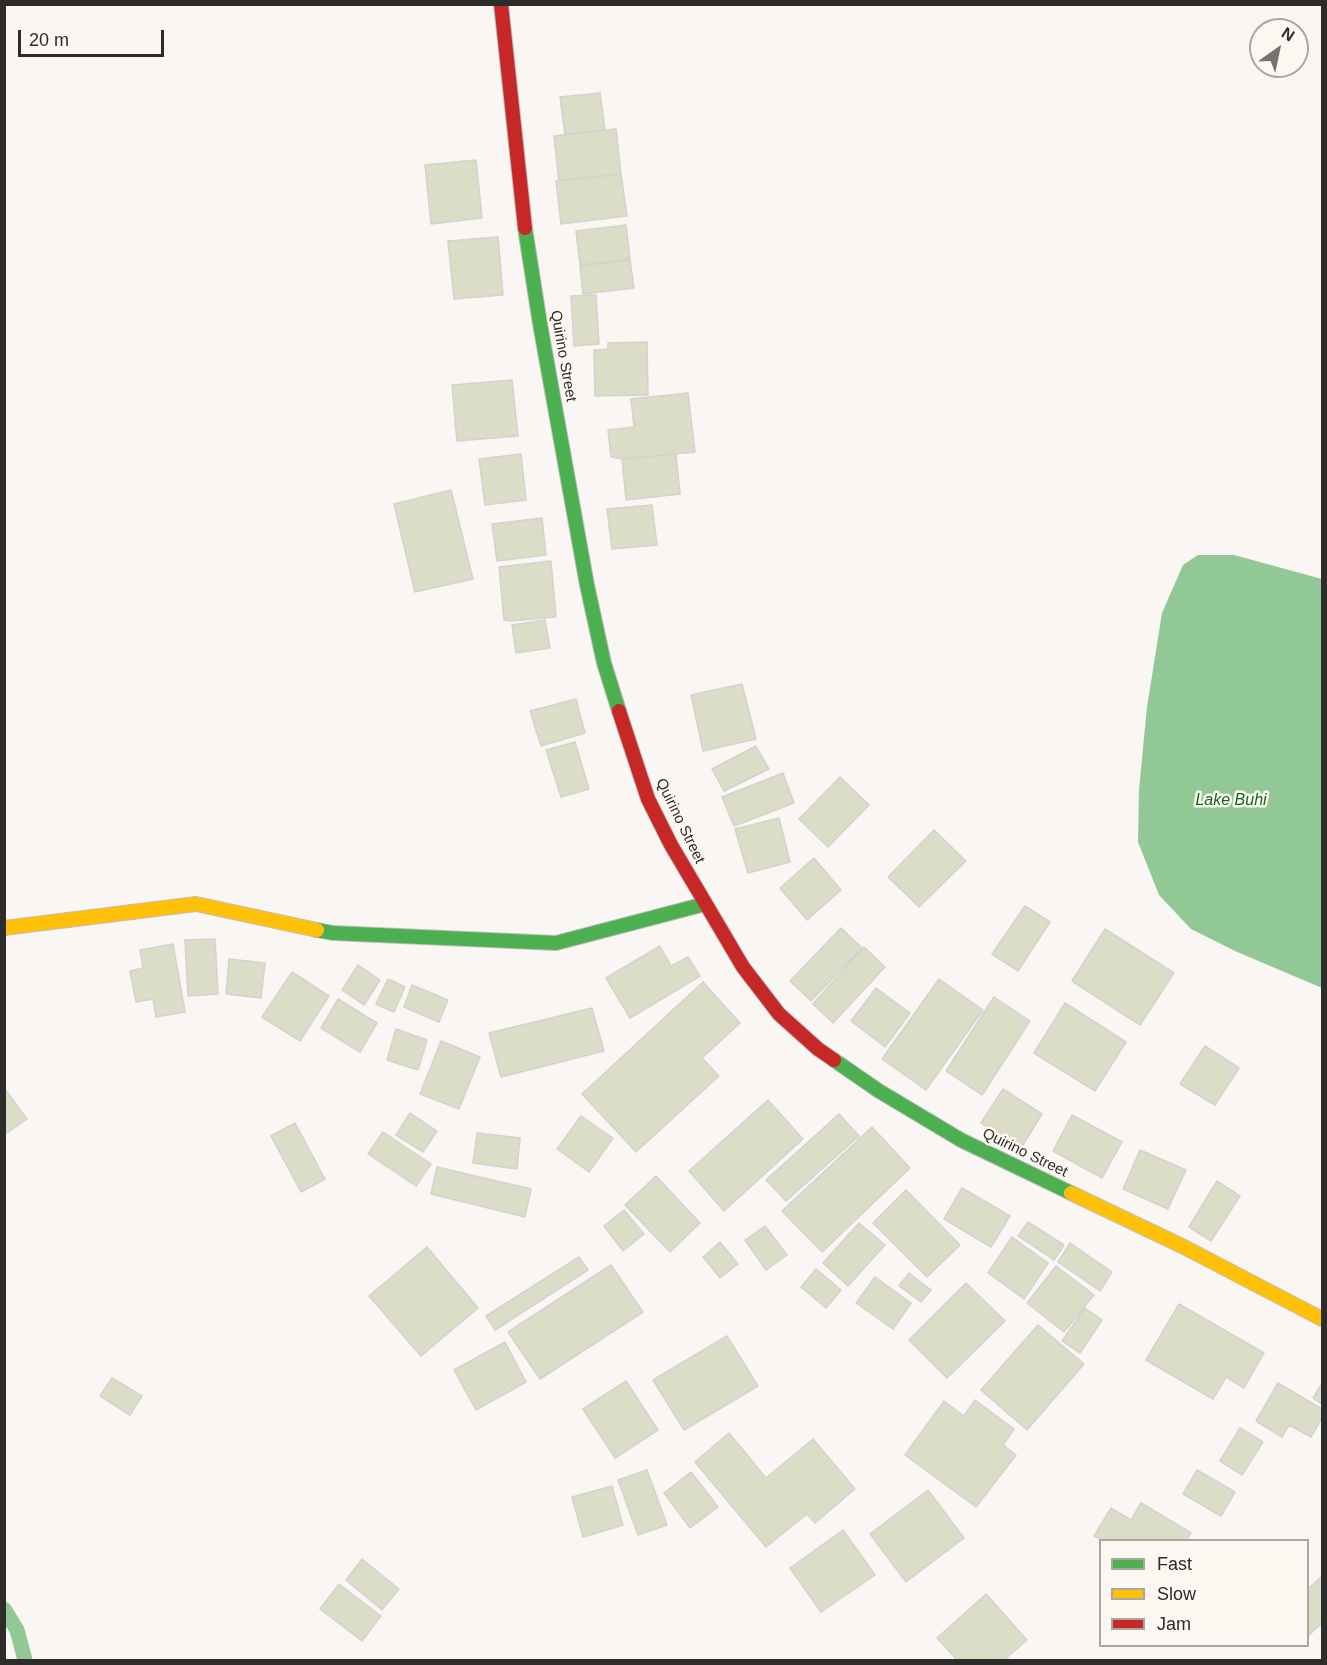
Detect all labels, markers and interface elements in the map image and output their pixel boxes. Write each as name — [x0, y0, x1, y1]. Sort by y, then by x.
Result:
scale bar — [21, 18, 166, 56]
north arrow — [1249, 18, 1309, 78]
text: N — [1279, 24, 1297, 44]
text: 20 m — [29, 30, 69, 50]
street label: Quirino Street — [546, 309, 580, 403]
street label: Quirino Street — [652, 775, 708, 867]
water label: Lake Buhi — [1195, 791, 1267, 811]
street label: Quirino Street — [979, 1125, 1071, 1181]
legend — [1099, 1539, 1309, 1647]
text: Fast — [1157, 1554, 1192, 1574]
text: Slow — [1157, 1584, 1196, 1604]
text: Jam — [1157, 1614, 1191, 1634]

